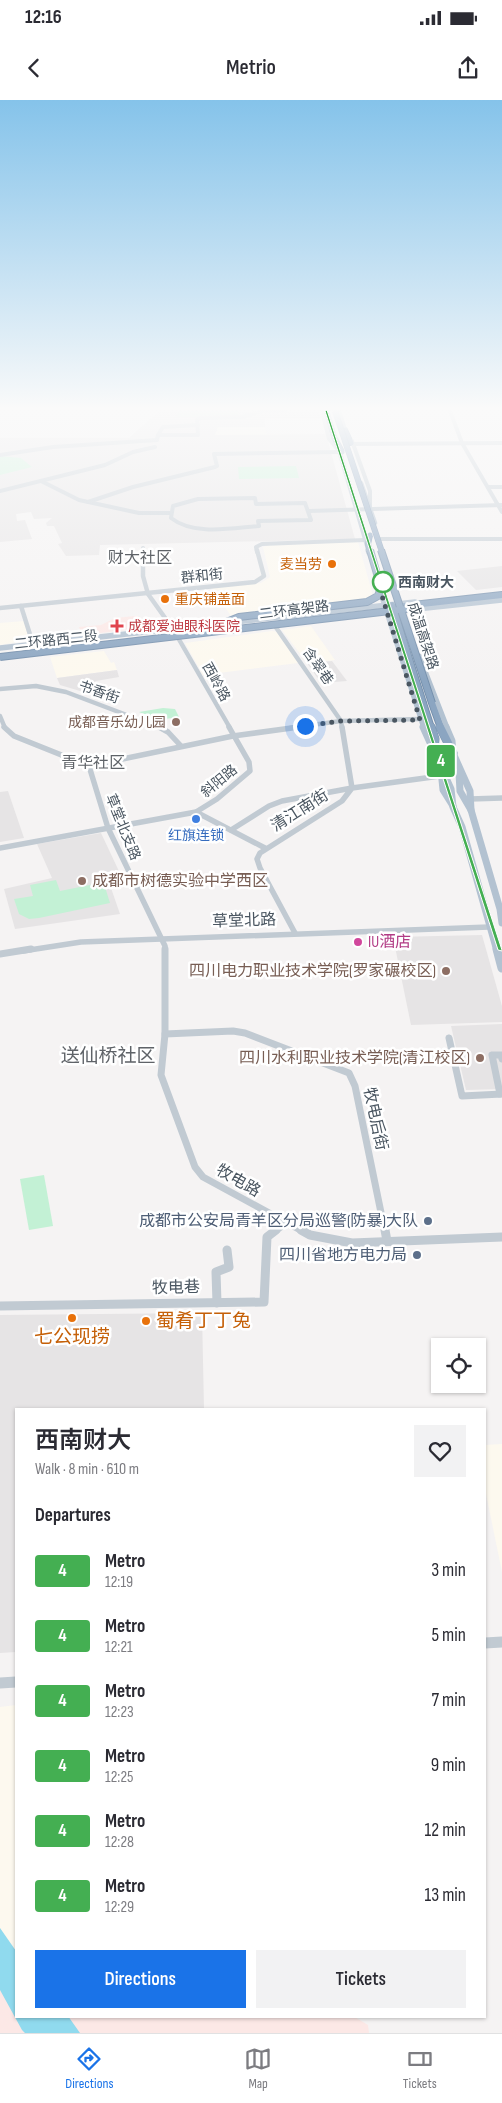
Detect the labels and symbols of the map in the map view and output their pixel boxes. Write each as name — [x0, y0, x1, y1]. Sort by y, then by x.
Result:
district label: 财大社区 — [108, 549, 172, 568]
place label: 麦当劳 — [280, 556, 322, 573]
marker: 麦当劳 — [326, 558, 338, 570]
street label: 群和街 — [180, 565, 224, 587]
marker: 西南财大 — [372, 571, 394, 593]
place label: 西南财大 — [398, 574, 454, 591]
place label: 重庆铺盖面 — [175, 591, 245, 608]
marker: 重庆铺盖面 — [159, 593, 171, 605]
street label: 二环高架路 — [258, 597, 330, 623]
street label: 成温高架路 — [404, 600, 442, 672]
place label: 成都爱迪眼科医院 — [128, 618, 240, 635]
marker: 成都爱迪眼科医院 — [110, 619, 124, 633]
street label: 二环路西二段 — [13, 627, 99, 653]
street label: 含翠巷 — [299, 644, 337, 688]
street label: 西岭路 — [198, 660, 234, 704]
street label: 书香街 — [76, 677, 122, 707]
place label: 成都音乐幼儿园 — [68, 714, 166, 731]
your location — [293, 714, 318, 739]
marker: 成都音乐幼儿园 — [170, 716, 182, 728]
line badge: 4 — [425, 745, 457, 777]
district label: 青华社区 — [61, 754, 125, 773]
street label: 斜阳路 — [197, 761, 241, 801]
street label: 清江南街 — [268, 786, 332, 836]
street label: 草堂北支路 — [102, 791, 144, 863]
marker: 红旗连锁 — [190, 813, 202, 825]
place label: 红旗连锁 — [168, 827, 224, 844]
place label: 成都市树德实验中学西区 — [92, 872, 268, 891]
marker: 成都市树德实验中学西区 — [76, 875, 88, 887]
street label: 草堂北路 — [212, 910, 276, 932]
place label: IU酒店 — [368, 933, 411, 952]
marker: IU酒店 — [352, 936, 364, 948]
place label: 四川电力职业技术学院(罗家碾校区) — [189, 962, 436, 981]
marker: 四川电力职业技术学院(罗家碾校区) — [440, 965, 452, 977]
district label: 送仙桥社区 — [60, 1045, 156, 1068]
place label: 四川水利职业技术学院(清江校区) — [239, 1049, 470, 1068]
marker: 四川水利职业技术学院(清江校区) — [474, 1052, 486, 1064]
street label: 牧电后街 — [359, 1086, 391, 1152]
street label: 牧电路 — [212, 1161, 264, 1201]
place label: 成都市公安局青羊区分局巡警(防暴)大队 — [139, 1212, 418, 1231]
marker: 成都市公安局青羊区分局巡警(防暴)大队 — [422, 1215, 434, 1227]
place label: 四川省地方电力局 — [279, 1246, 407, 1265]
marker: 四川省地方电力局 — [411, 1249, 423, 1261]
street label: 牧电巷 — [152, 1278, 200, 1298]
place label: 蜀肴丁丁兔 — [156, 1310, 251, 1333]
marker: 七公现捞 — [66, 1312, 78, 1324]
marker: 蜀肴丁丁兔 — [140, 1315, 152, 1327]
place label: 七公现捞 — [34, 1326, 110, 1349]

